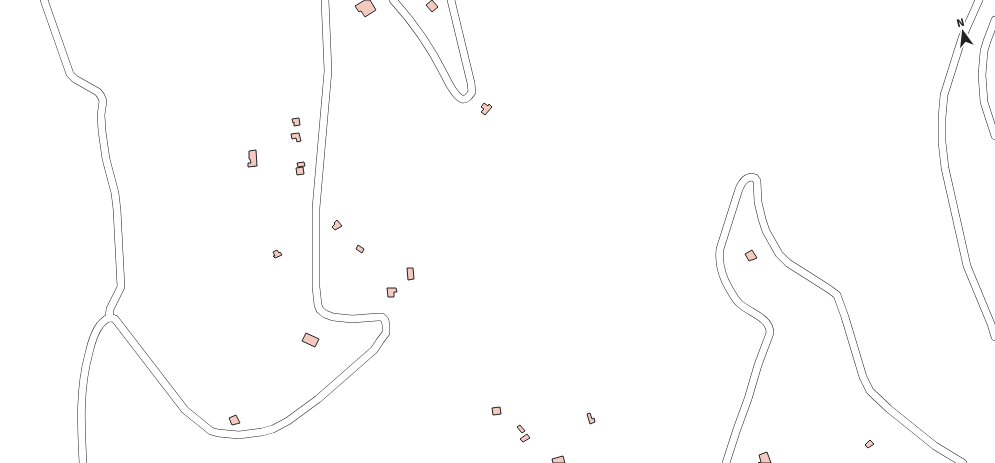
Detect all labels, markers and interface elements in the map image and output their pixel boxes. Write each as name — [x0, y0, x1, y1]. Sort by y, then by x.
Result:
north arrow — [943, 12, 983, 52]
text: N — [955, 16, 966, 30]

